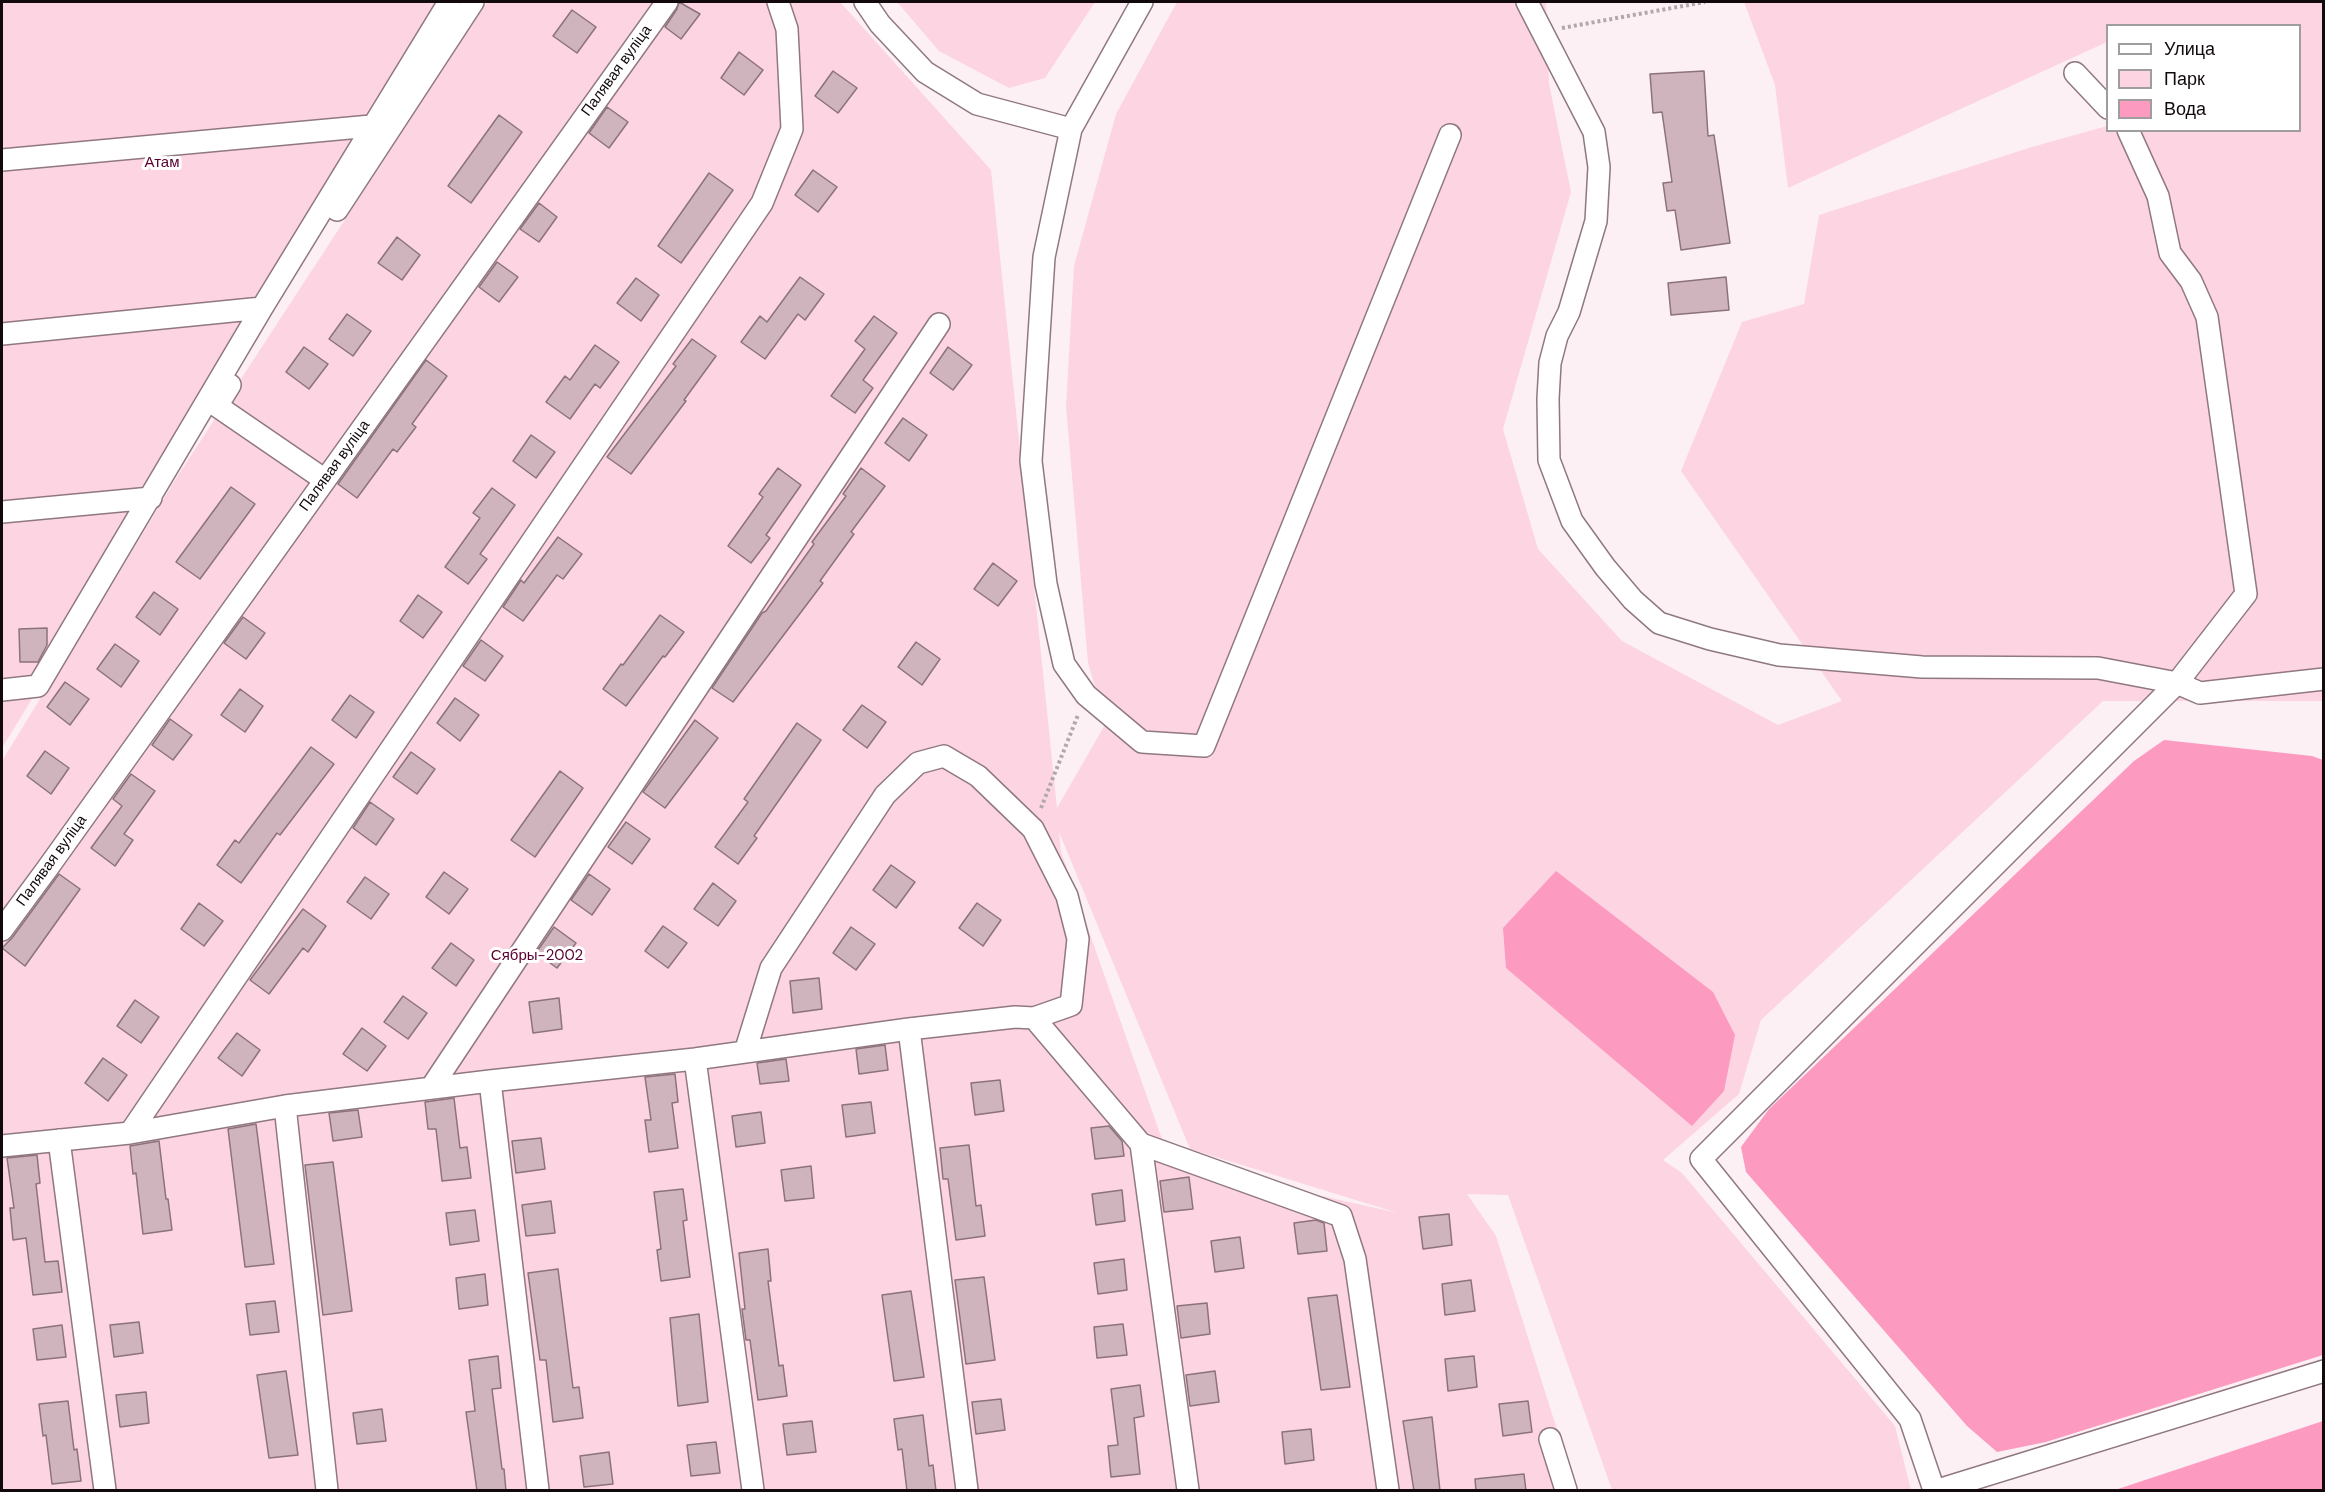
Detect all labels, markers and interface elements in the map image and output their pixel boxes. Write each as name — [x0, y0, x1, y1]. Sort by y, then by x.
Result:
street label: Палявая вуліца — [578, 22, 656, 120]
legend — [2106, 24, 2301, 132]
text: Улица — [2164, 37, 2215, 61]
text: Парк — [2164, 67, 2205, 91]
text: Вода — [2164, 97, 2206, 121]
park label: Атам — [144, 154, 180, 172]
street label: Палявая вуліца — [296, 417, 374, 515]
street label: Палявая вуліца — [13, 812, 91, 910]
park label: Сябры-2002 — [491, 947, 583, 965]

